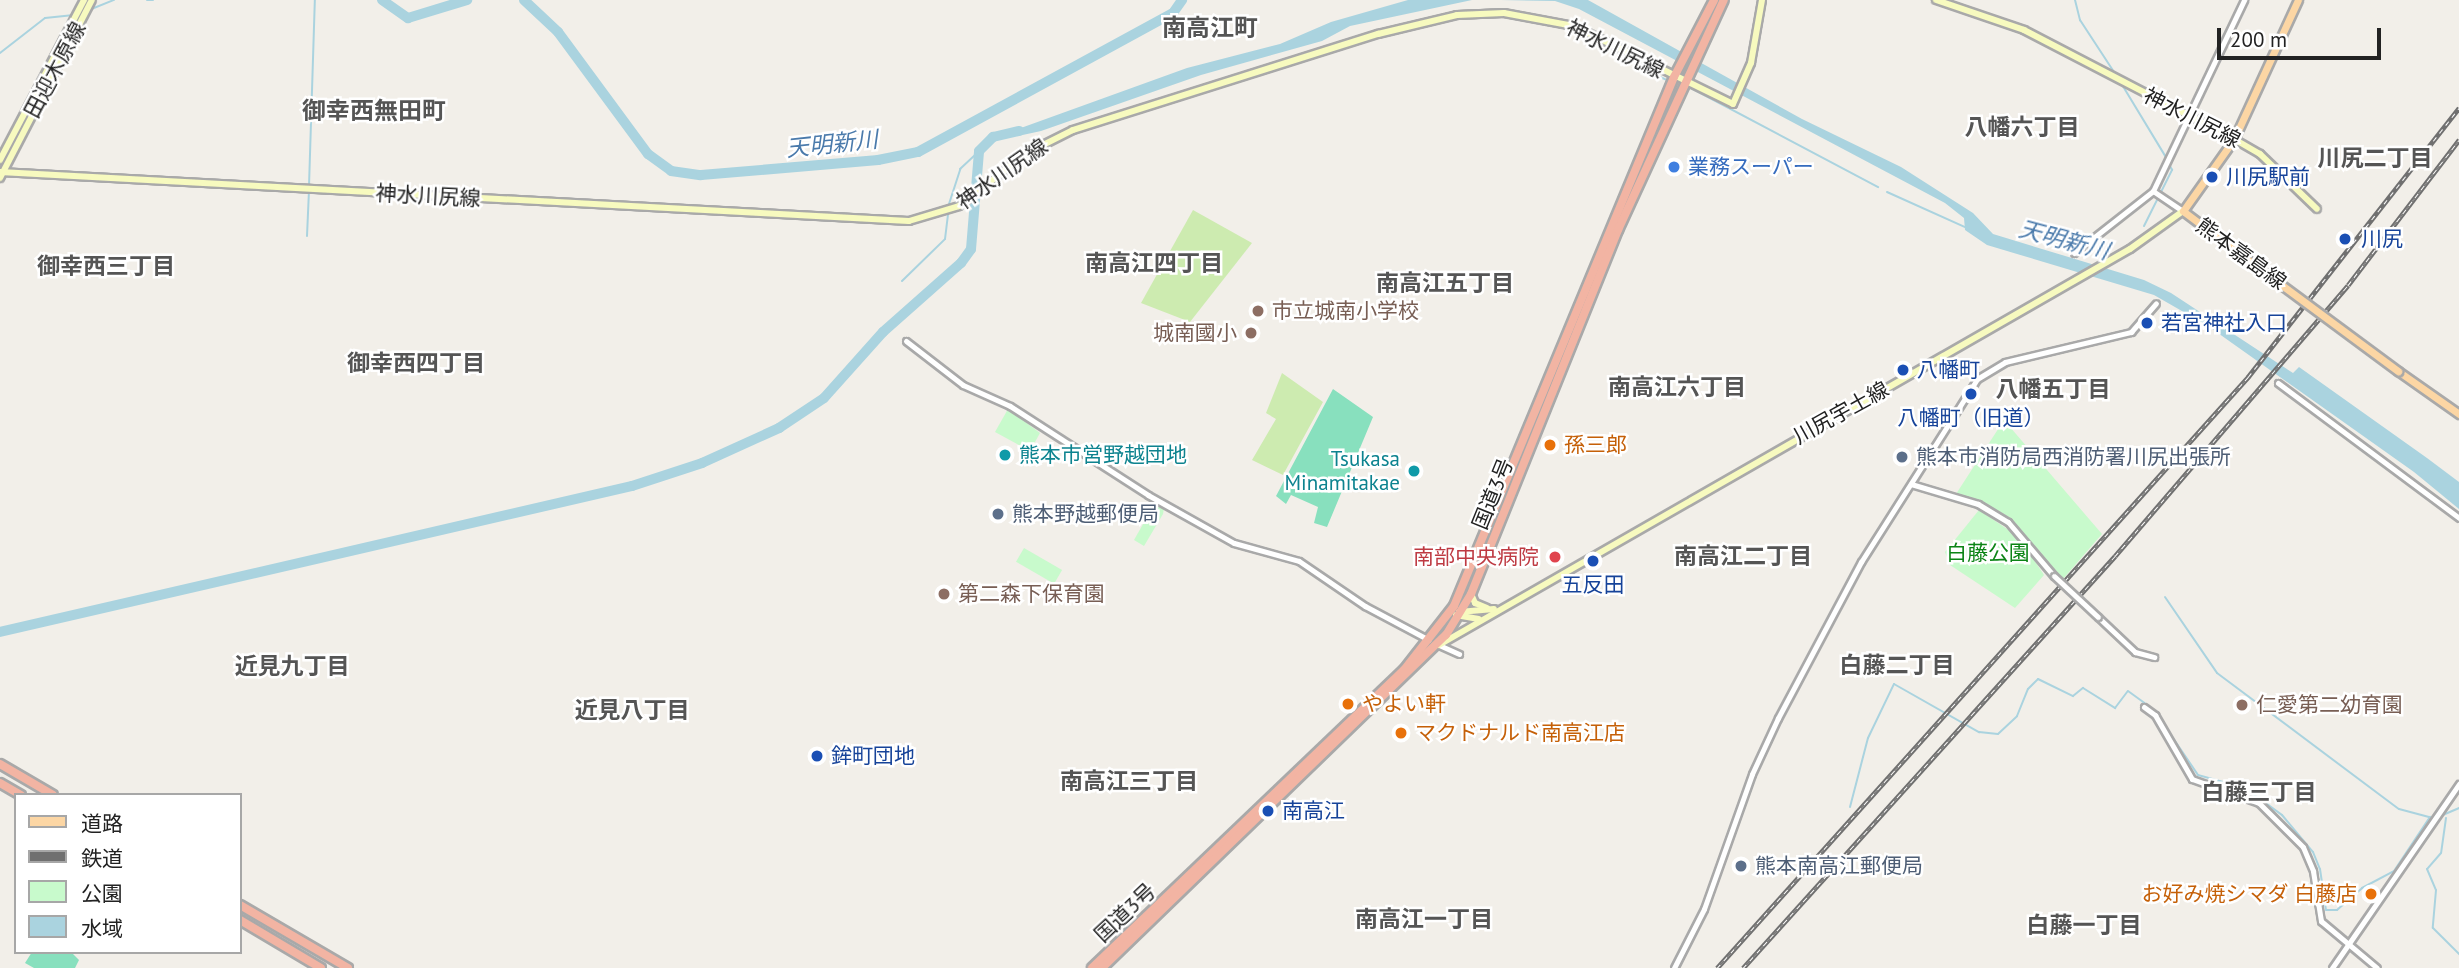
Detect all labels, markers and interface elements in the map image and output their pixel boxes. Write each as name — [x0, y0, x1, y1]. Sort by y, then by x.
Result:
district label: 南高江町 — [1162, 14, 1258, 42]
scale bar — [2221, 14, 2386, 58]
street label: 神水川尻線 — [1562, 15, 1668, 83]
street label: 田迎木原線 — [19, 18, 91, 122]
text: 200 m — [2230, 26, 2287, 53]
street label: 神水川尻線 — [2140, 83, 2244, 153]
district label: 御幸西無田町 — [302, 97, 446, 125]
district label: 八幡六丁目 — [1965, 113, 2079, 141]
water label: 天明新川 — [785, 125, 879, 163]
street label: 神水川尻線 — [952, 134, 1052, 214]
district label: 川尻二丁目 — [2318, 144, 2432, 172]
place label: 業務スーパー — [1688, 154, 1814, 180]
marker: 業務スーパー — [1666, 159, 1682, 175]
place label: 川尻駅前 — [2226, 164, 2310, 190]
marker: 川尻駅前 — [2204, 169, 2220, 185]
street label: 神水川尻線 — [375, 181, 481, 211]
street label: 熊本嘉島線 — [2191, 213, 2291, 295]
water label: 天明新川 — [2016, 215, 2112, 265]
place label: 川尻 — [2361, 226, 2403, 252]
marker: 川尻 — [2335, 229, 2355, 249]
district label: 南高江四丁目 — [1085, 249, 1223, 277]
district label: 御幸西三丁目 — [37, 252, 175, 280]
district label: 南高江五丁目 — [1376, 269, 1514, 297]
place label: 市立城南小学校 — [1272, 298, 1419, 324]
marker: 市立城南小学校 — [1250, 303, 1266, 319]
place label: 若宮神社入口 — [2161, 310, 2287, 336]
marker: 若宮神社入口 — [2139, 315, 2155, 331]
place label: 城南國小 — [1153, 320, 1237, 346]
marker: 城南國小 — [1243, 325, 1259, 341]
district label: 御幸西四丁目 — [347, 349, 485, 377]
place label: 八幡町 — [1917, 357, 1980, 383]
marker: 八幡町 — [1895, 362, 1911, 378]
district label: 南高江六丁目 — [1608, 373, 1746, 401]
district label: 八幡五丁目 — [1996, 375, 2110, 403]
street label: 川尻宇土線 — [1789, 377, 1893, 449]
marker: 八幡町（旧道） — [1963, 386, 1979, 402]
place label: 八幡町（旧道） — [1898, 405, 2044, 431]
place label: 孫三郎 — [1564, 432, 1627, 458]
marker: 孫三郎 — [1542, 437, 1558, 453]
place label: 熊本市営野越団地 — [1019, 442, 1187, 468]
place label: 熊本市消防局西消防署川尻出張所 — [1916, 444, 2231, 470]
place label: Tsukasa Minamitakae — [1285, 446, 1400, 496]
marker: 熊本市営野越団地 — [997, 447, 1013, 463]
marker: 熊本市消防局西消防署川尻出張所 — [1894, 449, 1910, 465]
street label: 国道3号 — [1467, 455, 1519, 533]
marker: Tsukasa Minamitakae — [1406, 463, 1422, 479]
place label: 熊本野越郵便局 — [1012, 501, 1159, 527]
marker: 熊本野越郵便局 — [990, 506, 1006, 522]
park label: 白藤公園 — [1946, 540, 2030, 566]
district label: 南高江二丁目 — [1674, 542, 1812, 570]
place label: 南部中央病院 — [1413, 544, 1539, 570]
marker: 南部中央病院 — [1545, 547, 1565, 567]
marker: 五反田 — [1585, 553, 1601, 569]
place label: 五反田 — [1562, 572, 1624, 598]
place label: 第二森下保育園 — [958, 581, 1105, 607]
marker: 第二森下保育園 — [936, 586, 952, 602]
district label: 白藤二丁目 — [1840, 651, 1954, 679]
district label: 近見九丁目 — [235, 652, 349, 680]
place label: やよい軒 — [1362, 691, 1446, 717]
place label: 仁愛第二幼育園 — [2256, 692, 2403, 718]
district label: 近見八丁目 — [575, 696, 689, 724]
marker: やよい軒 — [1340, 696, 1356, 712]
marker: 仁愛第二幼育園 — [2234, 697, 2250, 713]
place label: マクドナルド南高江店 — [1415, 720, 1625, 746]
marker: マクドナルド南高江店 — [1393, 725, 1409, 741]
place label: 鉾町団地 — [831, 743, 915, 769]
marker: 鉾町団地 — [809, 748, 825, 764]
district label: 南高江三丁目 — [1060, 767, 1198, 795]
district label: 白藤三丁目 — [2202, 778, 2316, 806]
legend — [14, 793, 242, 954]
place label: 南高江 — [1282, 798, 1345, 824]
marker: 南高江 — [1260, 803, 1276, 819]
text: 道路 — [81, 810, 123, 837]
text: 鉄道 — [81, 845, 123, 872]
place label: 熊本南高江郵便局 — [1755, 853, 1923, 879]
marker: 熊本南高江郵便局 — [1733, 858, 1749, 874]
street label: 国道3号 — [1089, 878, 1161, 948]
text: 公園 — [81, 880, 123, 907]
place label: お好み焼シマダ 白藤店 — [2141, 881, 2357, 907]
marker: お好み焼シマダ 白藤店 — [2363, 886, 2379, 902]
district label: 南高江一丁目 — [1355, 905, 1493, 933]
district label: 白藤一丁目 — [2027, 911, 2141, 939]
text: 水域 — [81, 915, 123, 942]

